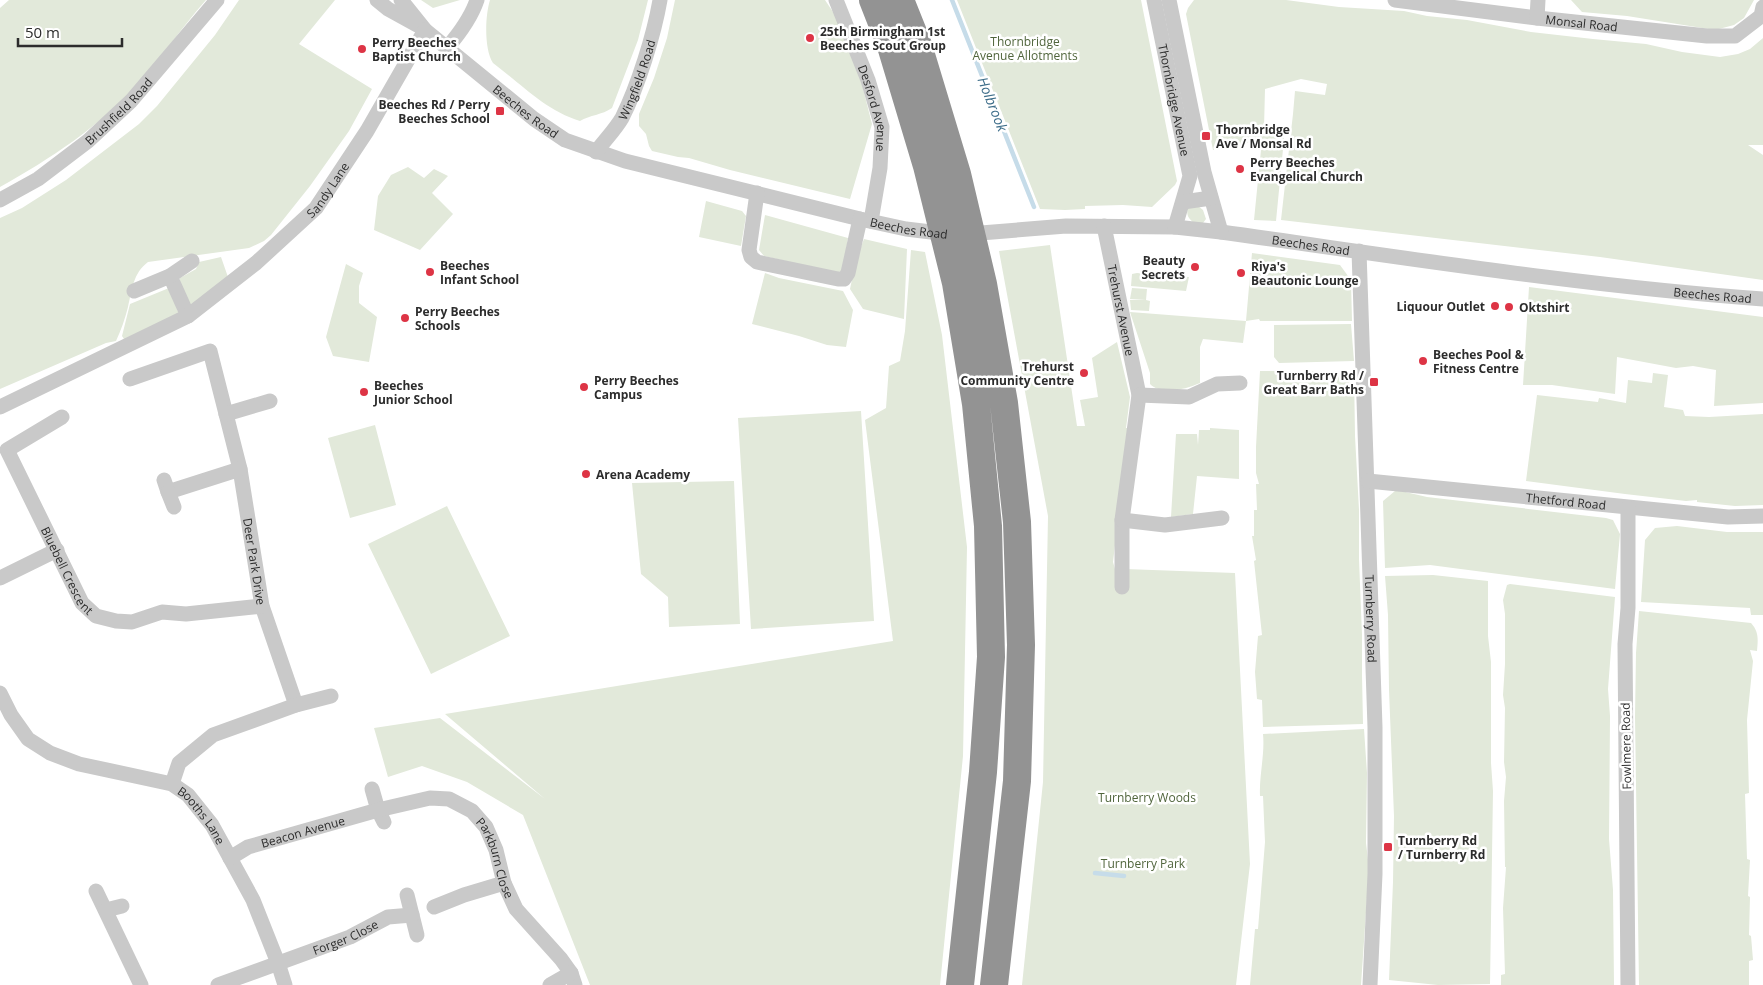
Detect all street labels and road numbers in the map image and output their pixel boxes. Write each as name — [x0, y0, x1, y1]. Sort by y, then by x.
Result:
street label: Monsal Road — [1545, 10, 1619, 35]
street label: Wingfield Road — [614, 38, 659, 123]
street label: Thornbridge Avenue — [1155, 42, 1194, 158]
street label: Desford Avenue — [854, 62, 891, 152]
street label: Brushfield Road — [81, 74, 156, 148]
street label: Beeches Road — [490, 81, 562, 142]
street label: Sandy Lane — [302, 158, 353, 221]
street label: Beeches Road — [868, 213, 949, 242]
street label: Beeches Road — [1271, 231, 1351, 259]
street label: Trehurst Avenue — [1104, 263, 1139, 358]
street label: Beeches Road — [1673, 283, 1752, 307]
street label: Thetford Road — [1525, 488, 1607, 513]
street label: Deer Park Drive — [239, 517, 270, 606]
street label: Bluebell Crescent — [37, 524, 97, 618]
street label: Turnberry Road — [1361, 575, 1381, 663]
street label: Fowlmere Road — [1617, 702, 1635, 790]
street label: Booths Lane — [175, 782, 230, 848]
street label: Beacon Avenue — [259, 811, 347, 851]
street label: Parkburn Close — [473, 813, 518, 901]
street label: Forger Close — [310, 915, 381, 958]

